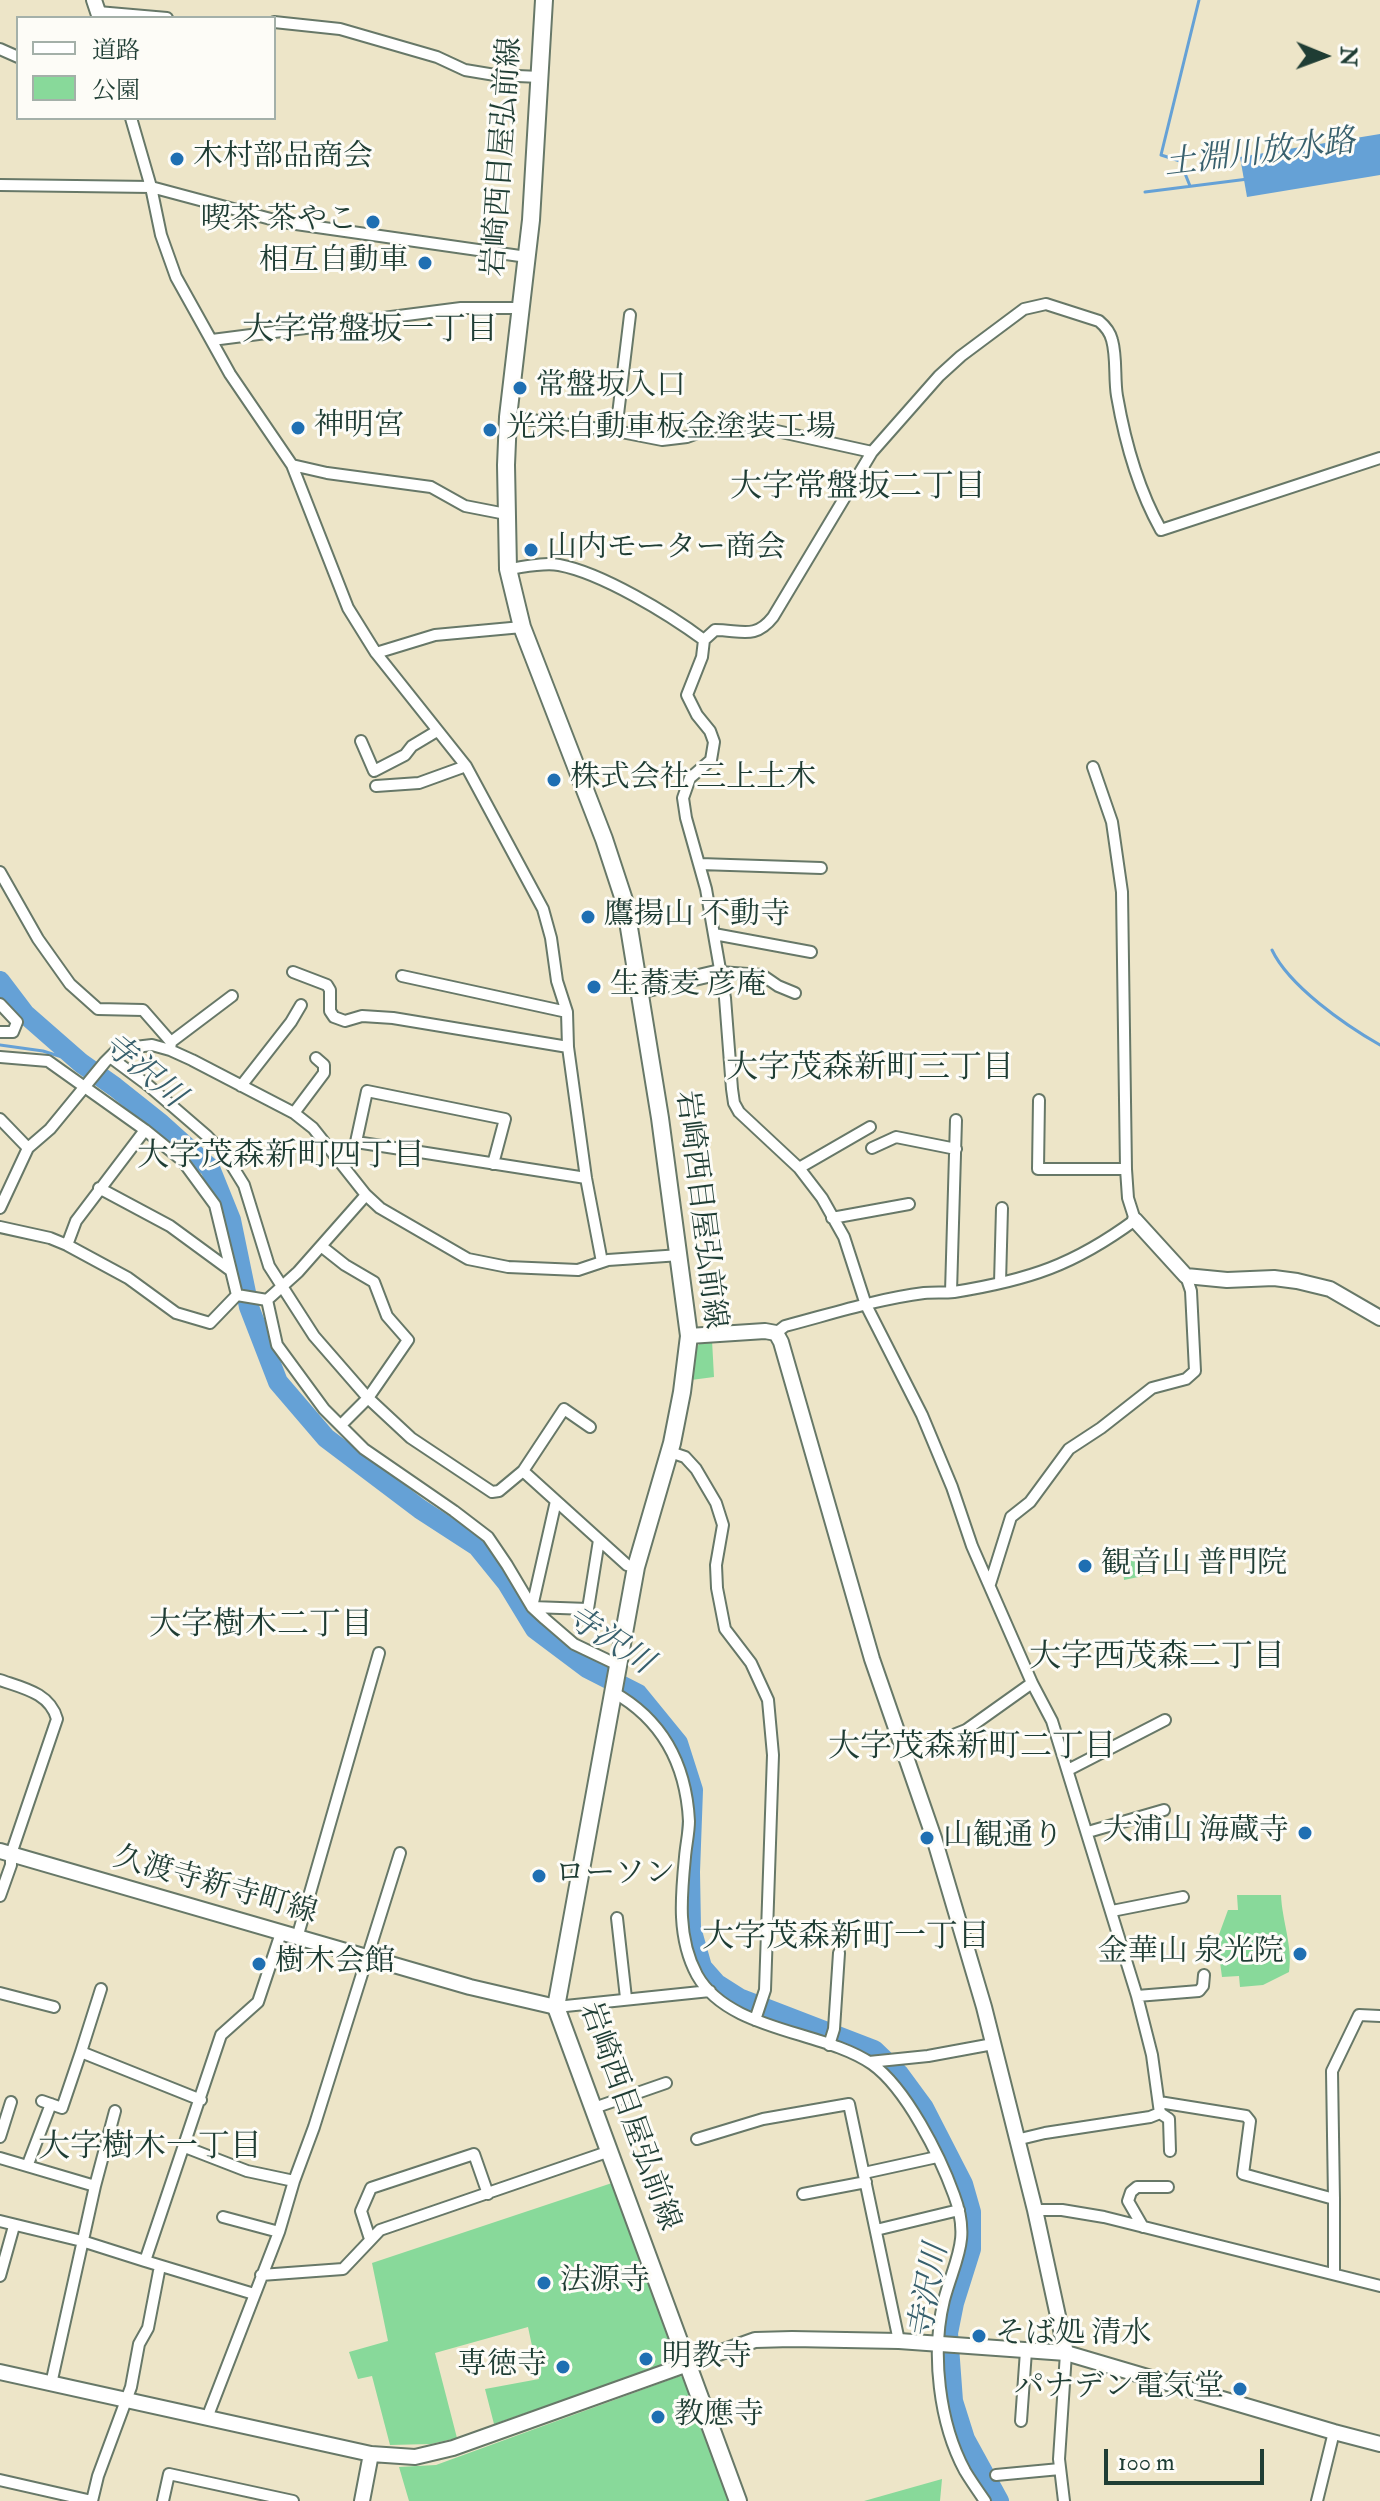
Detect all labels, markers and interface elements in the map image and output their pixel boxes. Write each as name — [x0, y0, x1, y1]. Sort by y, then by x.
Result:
legend — [16, 16, 276, 120]
north arrow — [1284, 16, 1364, 96]
text: 道路 — [92, 35, 140, 66]
street label: 岩崎西目屋弘前線 — [478, 36, 530, 278]
text: N — [1334, 46, 1362, 67]
text: 公園 — [92, 75, 140, 106]
water label: 土淵川放水路 — [1162, 124, 1358, 186]
place label: 木村部品商会 — [193, 141, 373, 177]
marker: 木村部品商会 — [168, 150, 186, 168]
place label: 喫茶 茶やこ — [201, 204, 357, 240]
marker: 喫茶 茶やこ — [364, 213, 382, 231]
place label: 相互自動車 — [259, 245, 409, 281]
marker: 相互自動車 — [416, 254, 434, 272]
district label: 大字常盤坂一丁目 — [242, 313, 498, 351]
place label: 常盤坂入口 — [536, 370, 686, 406]
marker: 常盤坂入口 — [511, 379, 529, 397]
place label: 神明宮 — [314, 410, 404, 446]
place label: 光栄自動車板金塗装工場 — [506, 412, 836, 448]
marker: 神明宮 — [289, 419, 307, 437]
marker: 光栄自動車板金塗装工場 — [481, 421, 499, 439]
district label: 大字常盤坂二丁目 — [730, 470, 986, 508]
place label: 山内モーター商会 — [547, 532, 786, 568]
marker: 山内モーター商会 — [522, 541, 540, 559]
place label: 株式会社 三上土木 — [570, 762, 816, 798]
marker: 株式会社 三上土木 — [545, 771, 563, 789]
place label: 鷹揚山 不動寺 — [604, 899, 790, 935]
marker: 鷹揚山 不動寺 — [579, 908, 597, 926]
place label: 生蕎麦 彦庵 — [610, 969, 766, 1005]
marker: 生蕎麦 彦庵 — [585, 978, 603, 996]
water label: 寺沢川 — [93, 1026, 191, 1118]
district label: 大字茂森新町三丁目 — [726, 1051, 1014, 1089]
street label: 岩崎西目屋弘前線 — [667, 1089, 731, 1331]
district label: 大字茂森新町四丁目 — [137, 1139, 425, 1177]
place label: 観音山 普門院 — [1101, 1548, 1287, 1584]
marker: 観音山 普門院 — [1076, 1557, 1094, 1575]
water label: 寺沢川 — [557, 1600, 659, 1684]
district label: 大字樹木二丁目 — [149, 1608, 373, 1646]
district label: 大字西茂森二丁目 — [1029, 1640, 1285, 1678]
district label: 大字茂森新町二丁目 — [828, 1730, 1116, 1768]
place label: 大浦山 海蔵寺 — [1103, 1815, 1289, 1851]
place label: 山観通り — [943, 1820, 1063, 1856]
marker: 大浦山 海蔵寺 — [1296, 1824, 1314, 1842]
marker: 山観通り — [918, 1829, 936, 1847]
street label: 久渡寺新寺町線 — [109, 1841, 321, 1933]
place label: ローソン — [555, 1858, 675, 1894]
marker: ローソン — [530, 1867, 548, 1885]
district label: 大字茂森新町一丁目 — [702, 1920, 990, 1958]
place label: 金華山 泉光院 — [1098, 1936, 1284, 1972]
marker: 金華山 泉光院 — [1291, 1945, 1309, 1963]
place label: 樹木会館 — [275, 1946, 395, 1982]
marker: 樹木会館 — [250, 1955, 268, 1973]
street label: 岩崎西目屋弘前線 — [570, 1998, 686, 2236]
district label: 大字樹木一丁目 — [38, 2130, 262, 2168]
water label: 寺沢川 — [904, 2241, 958, 2343]
place label: 法源寺 — [560, 2265, 650, 2301]
marker: 法源寺 — [535, 2274, 553, 2292]
place label: そば処 清水 — [995, 2318, 1151, 2354]
marker: そば処 清水 — [970, 2327, 988, 2345]
place label: 明教寺 — [662, 2341, 752, 2377]
place label: 専徳寺 — [457, 2349, 547, 2385]
marker: 明教寺 — [637, 2350, 655, 2368]
marker: 専徳寺 — [554, 2358, 572, 2376]
place label: パナデン電気堂 — [1014, 2371, 1224, 2407]
marker: パナデン電気堂 — [1231, 2380, 1249, 2398]
place label: 教應寺 — [674, 2399, 764, 2435]
marker: 教應寺 — [649, 2408, 667, 2426]
scale bar — [1108, 2433, 1268, 2483]
text: 100 m — [1118, 2447, 1175, 2478]

